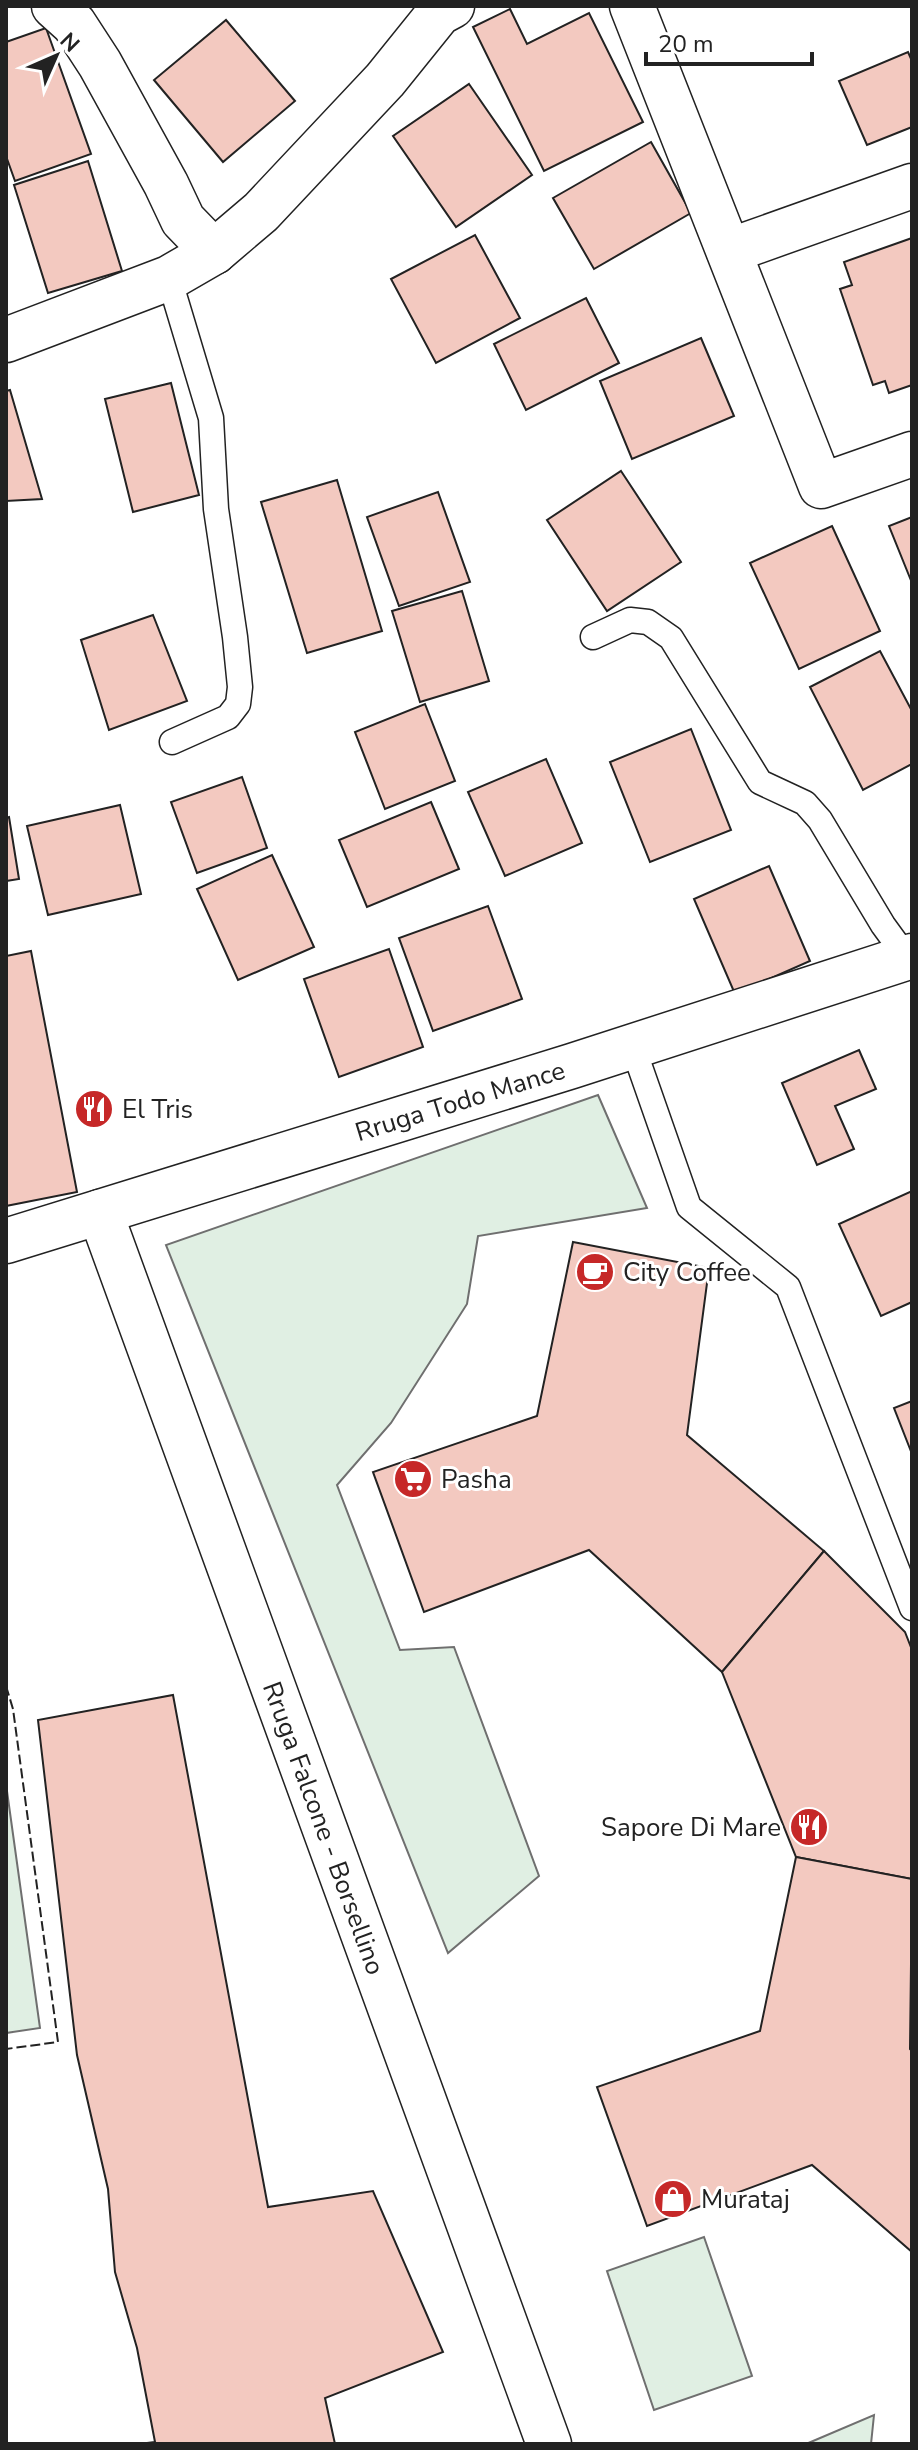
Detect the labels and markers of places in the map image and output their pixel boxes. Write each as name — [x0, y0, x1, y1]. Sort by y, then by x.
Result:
restaurant icon: El Tris — [73, 1088, 115, 1130]
place label: El Tris — [122, 1092, 193, 1127]
cafe icon: City Coffee — [574, 1251, 616, 1293]
place label: City Coffee — [623, 1255, 751, 1290]
supermarket icon: Pasha — [392, 1458, 434, 1500]
place label: Pasha — [441, 1462, 512, 1497]
restaurant icon: Sapore Di Mare — [788, 1806, 830, 1848]
place label: Sapore Di Mare — [601, 1810, 781, 1845]
shop icon: Murataj — [652, 2178, 694, 2220]
place label: Murataj — [701, 2182, 790, 2217]

